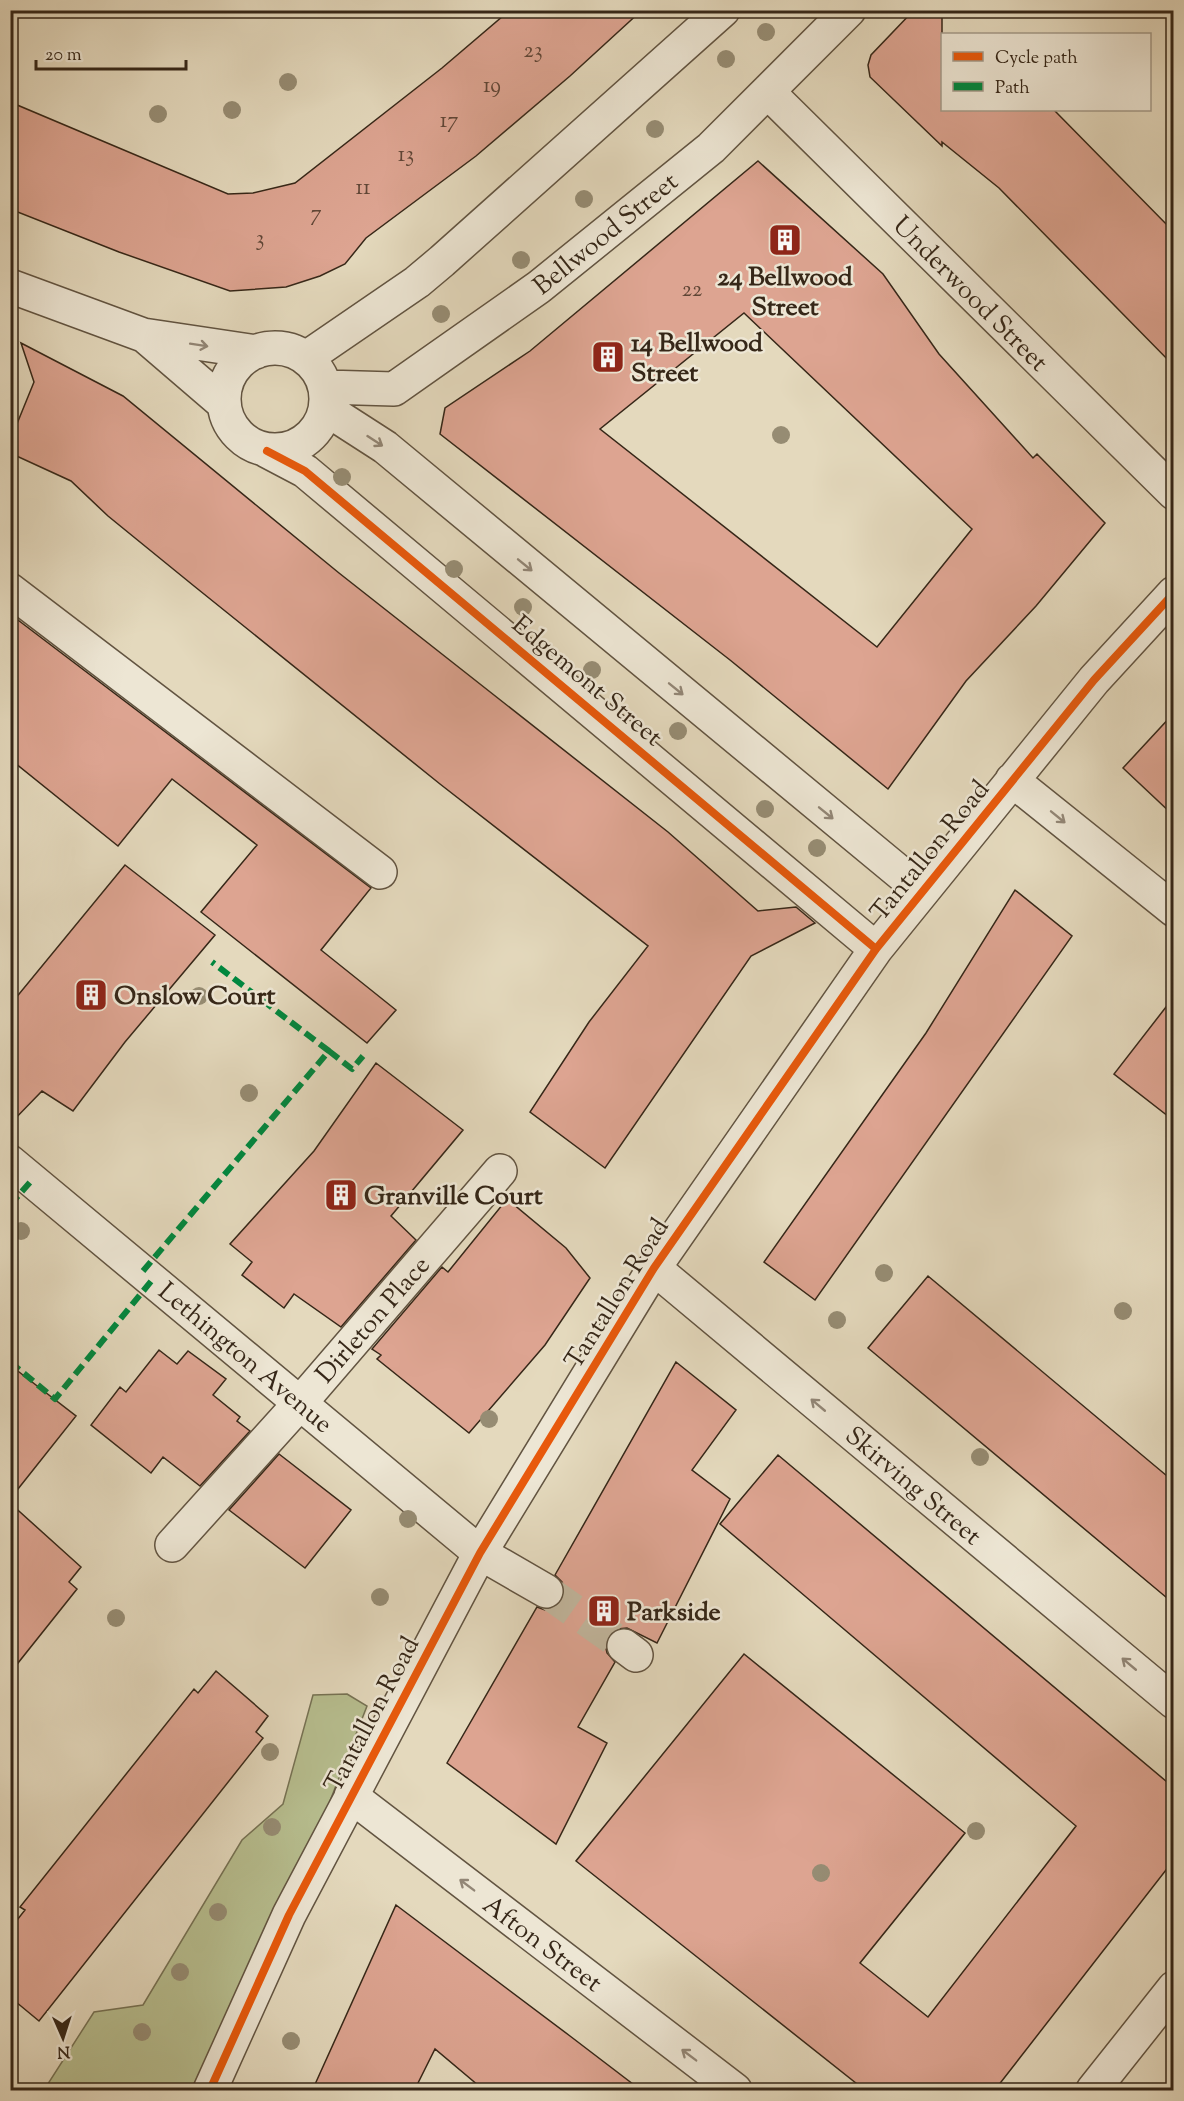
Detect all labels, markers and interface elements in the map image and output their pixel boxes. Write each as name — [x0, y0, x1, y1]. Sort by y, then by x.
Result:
scale bar — [36, 33, 186, 71]
legend — [941, 33, 1151, 111]
house number: 23 — [523, 36, 543, 68]
text: 20 m — [45, 43, 82, 69]
text: Cycle path — [995, 46, 1078, 72]
house number: 19 — [483, 71, 501, 103]
text: Path — [995, 76, 1030, 102]
house number: 17 — [440, 106, 458, 138]
house number: 13 — [398, 140, 414, 172]
street label: Bellwood Street — [526, 165, 687, 305]
house number: 11 — [356, 173, 371, 205]
house number: 7 — [310, 199, 322, 231]
street label: Underwood Street — [883, 208, 1056, 381]
building icon: 24 Bellwood Street — [767, 222, 803, 258]
house number: 3 — [256, 224, 264, 256]
place label: 24 Bellwood Street — [717, 260, 853, 327]
house number: 22 — [682, 275, 702, 307]
place label: 14 Bellwood Street — [631, 326, 763, 393]
building icon: 14 Bellwood Street — [590, 339, 626, 375]
one-way arrow — [189, 340, 209, 351]
one-way arrow — [366, 435, 383, 447]
one-way arrow — [517, 558, 533, 571]
street label: Edgemont Street — [503, 608, 670, 756]
one-way arrow — [668, 682, 684, 695]
street label: Tantallon Road — [863, 773, 1000, 930]
one-way arrow — [818, 806, 834, 819]
one-way arrow — [1049, 810, 1065, 823]
building icon: Onslow Court — [73, 977, 109, 1013]
place label: Onslow Court — [114, 979, 275, 1016]
building icon: Granville Court — [323, 1177, 359, 1213]
place label: Granville Court — [364, 1179, 543, 1216]
street label: Tantallon Road — [557, 1211, 679, 1377]
street label: Dirleton Place — [308, 1249, 440, 1392]
street label: Lethington Avenue — [149, 1275, 340, 1443]
one-way arrow — [810, 1398, 826, 1411]
street label: Skirving Street — [836, 1419, 989, 1555]
building icon: Parkside — [586, 1593, 622, 1629]
place label: Parkside — [627, 1595, 721, 1632]
street label: Tantallon Road — [317, 1630, 430, 1800]
one-way arrow — [1122, 1657, 1137, 1671]
one-way arrow — [459, 1879, 475, 1892]
street label: Afton Street — [474, 1888, 609, 2002]
north arrow — [33, 2008, 93, 2068]
text: N — [56, 2039, 71, 2062]
one-way arrow — [681, 2049, 697, 2061]

